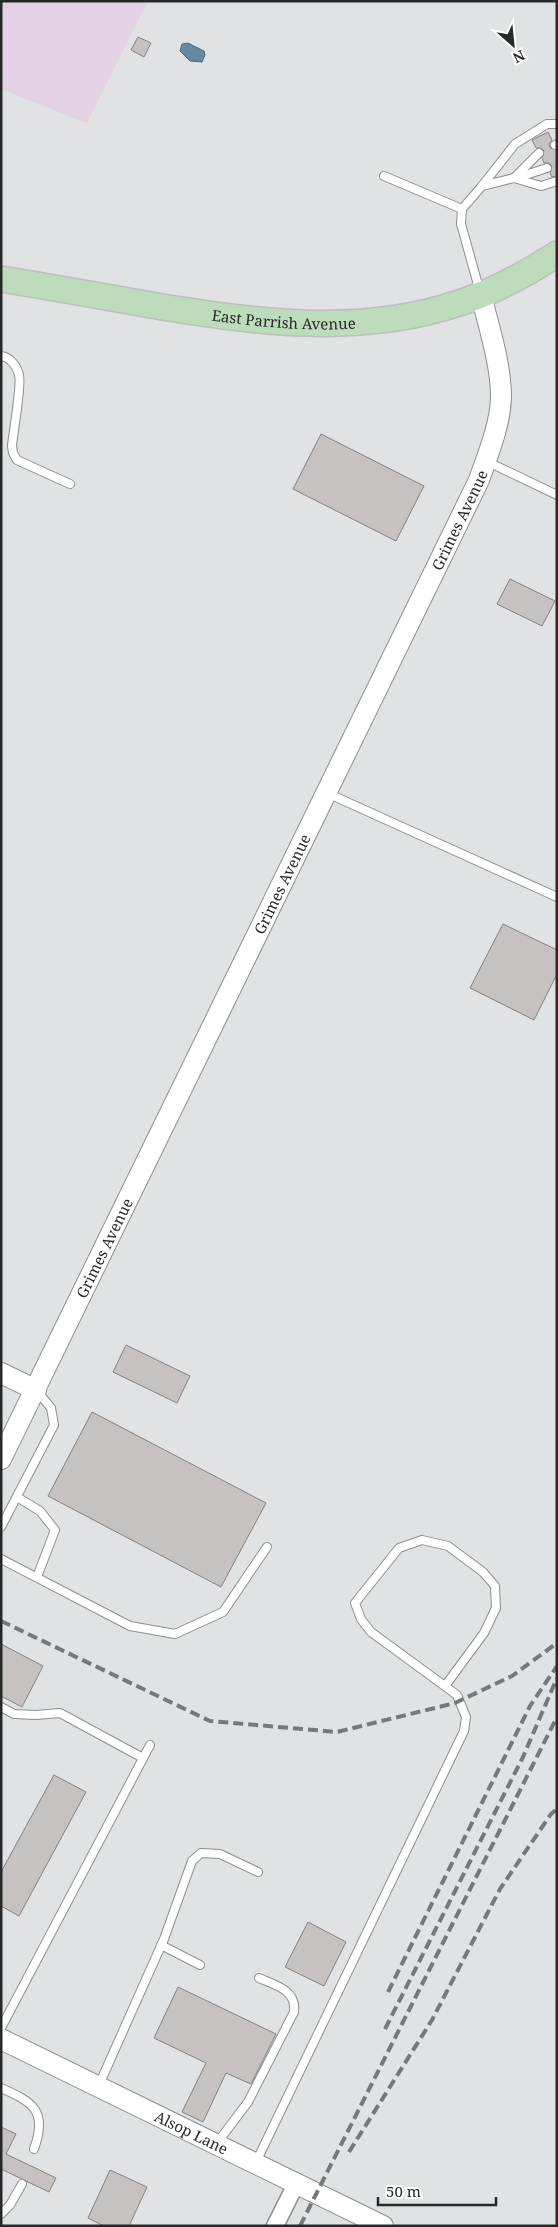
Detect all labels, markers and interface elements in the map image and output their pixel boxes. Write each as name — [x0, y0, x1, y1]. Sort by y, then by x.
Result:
north arrow — [488, 20, 538, 70]
text: N — [510, 46, 528, 68]
street label: East Parrish Avenue — [211, 305, 356, 333]
street label: Grimes Avenue — [427, 467, 492, 573]
street label: Grimes Avenue — [249, 830, 315, 937]
street label: Grimes Avenue — [71, 1194, 137, 1301]
street label: Alsop Lane — [151, 2106, 231, 2159]
scale bar — [378, 2174, 496, 2206]
text: 50 m — [386, 2181, 421, 2201]

